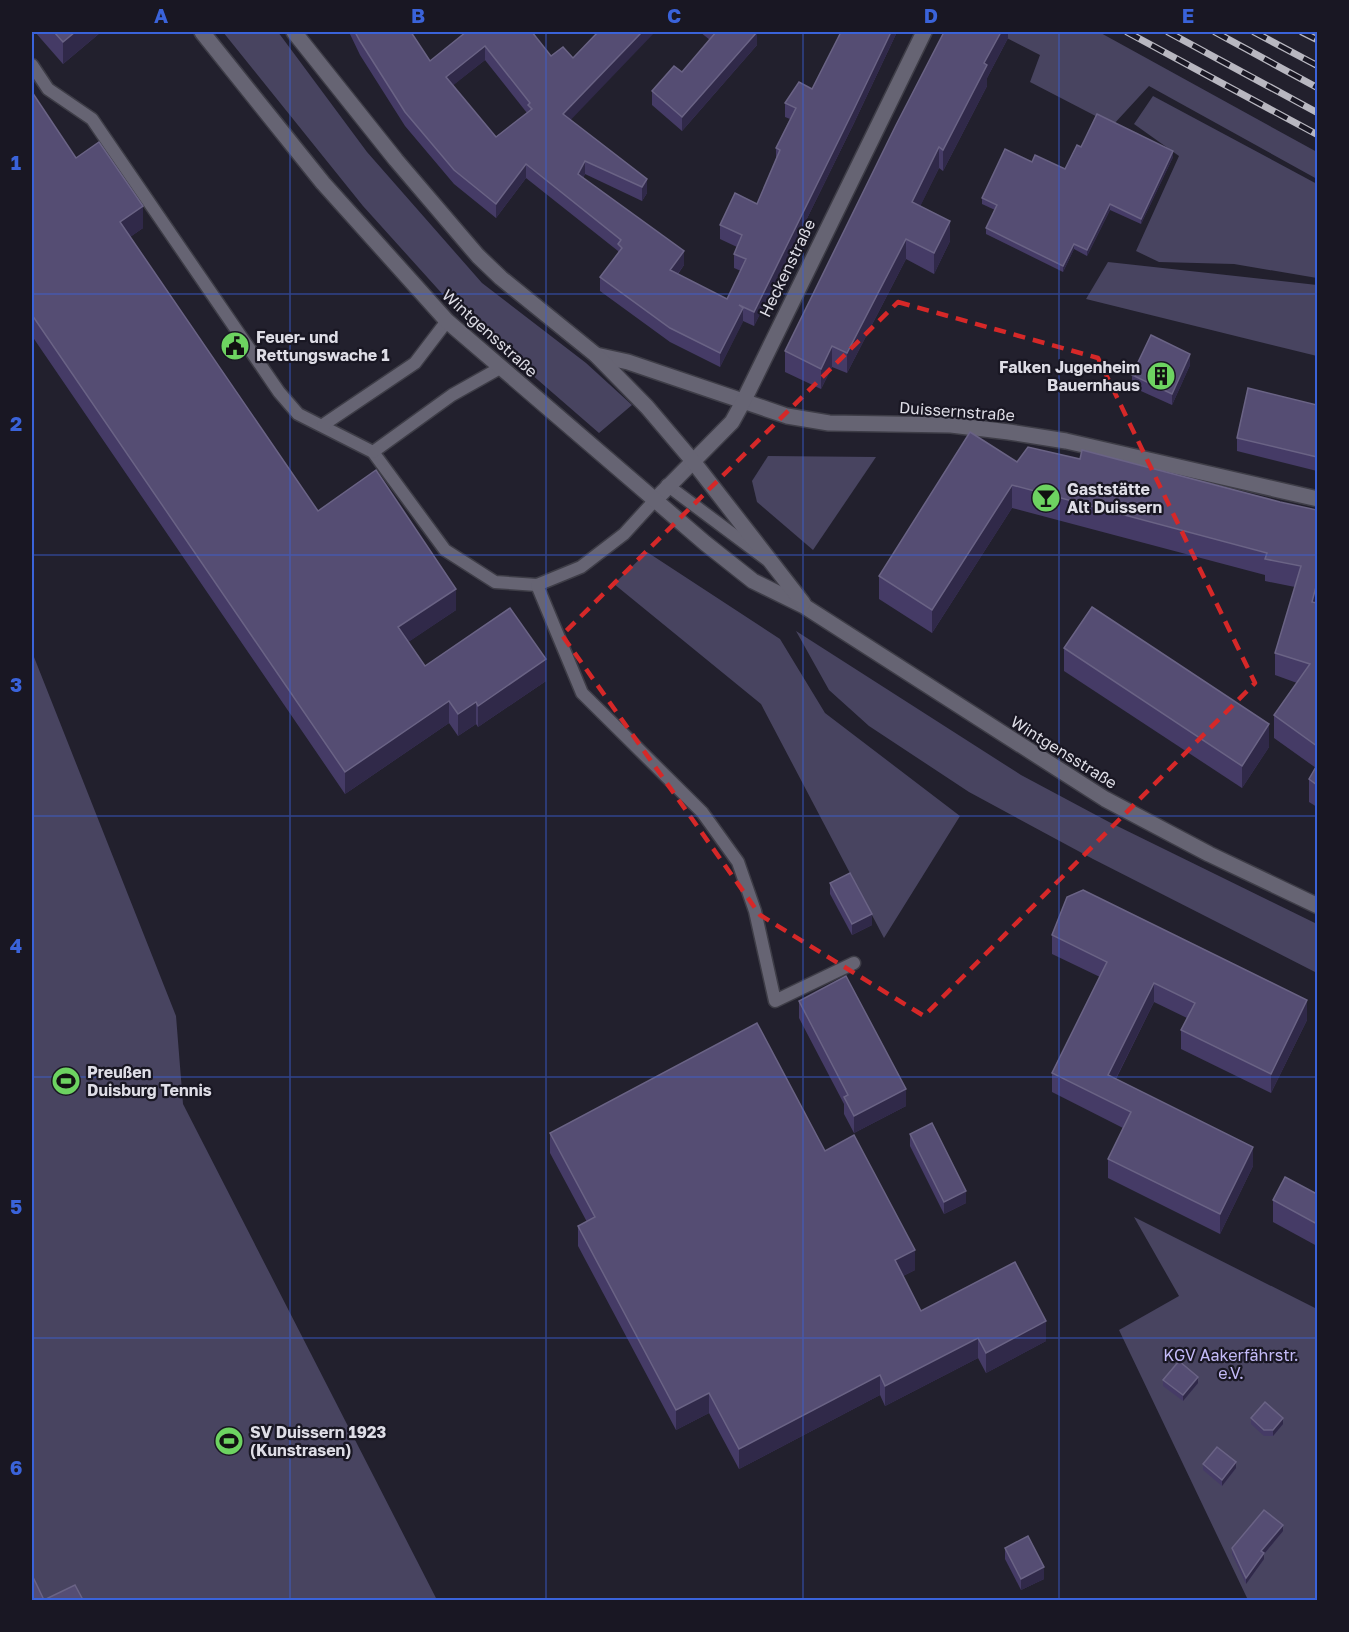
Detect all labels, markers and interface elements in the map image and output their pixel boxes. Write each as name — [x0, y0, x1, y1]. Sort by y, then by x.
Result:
text: A — [154, 3, 168, 27]
text: B — [411, 3, 425, 27]
text: C — [667, 3, 681, 27]
text: D — [924, 3, 938, 27]
text: E — [1182, 3, 1194, 27]
text: 1 — [11, 150, 21, 174]
street label: Heckenstraße — [755, 216, 819, 320]
street label: Wintgensstraße — [438, 285, 542, 381]
place label: Feuer- und Rettungswache 1 — [256, 327, 390, 365]
public building icon: Feuer- und Rettungswache 1 — [219, 330, 251, 362]
place label: Falken Jugenheim Bauernhaus — [999, 357, 1140, 395]
building icon: Falken Jugenheim Bauernhaus — [1145, 360, 1177, 392]
street label: Duissernstraße — [898, 397, 1016, 425]
text: 2 — [10, 411, 22, 435]
place label: Gaststätte Alt Duissern — [1067, 479, 1162, 517]
bar icon: Gaststätte Alt Duissern — [1030, 482, 1062, 514]
text: 3 — [10, 672, 22, 696]
street label: Wintgensstraße — [1007, 711, 1121, 793]
text: 4 — [10, 933, 22, 957]
place label: Preußen Duisburg Tennis — [87, 1062, 212, 1100]
sports icon: Preußen Duisburg Tennis — [50, 1065, 82, 1097]
text: 5 — [10, 1194, 22, 1218]
park label: KGV Aakerfährstr. e.V. — [1163, 1345, 1299, 1383]
place label: SV Duissern 1923 (Kunstrasen) — [250, 1422, 387, 1460]
sports icon: SV Duissern 1923 (Kunstrasen) — [213, 1425, 245, 1457]
text: 6 — [10, 1455, 22, 1479]

